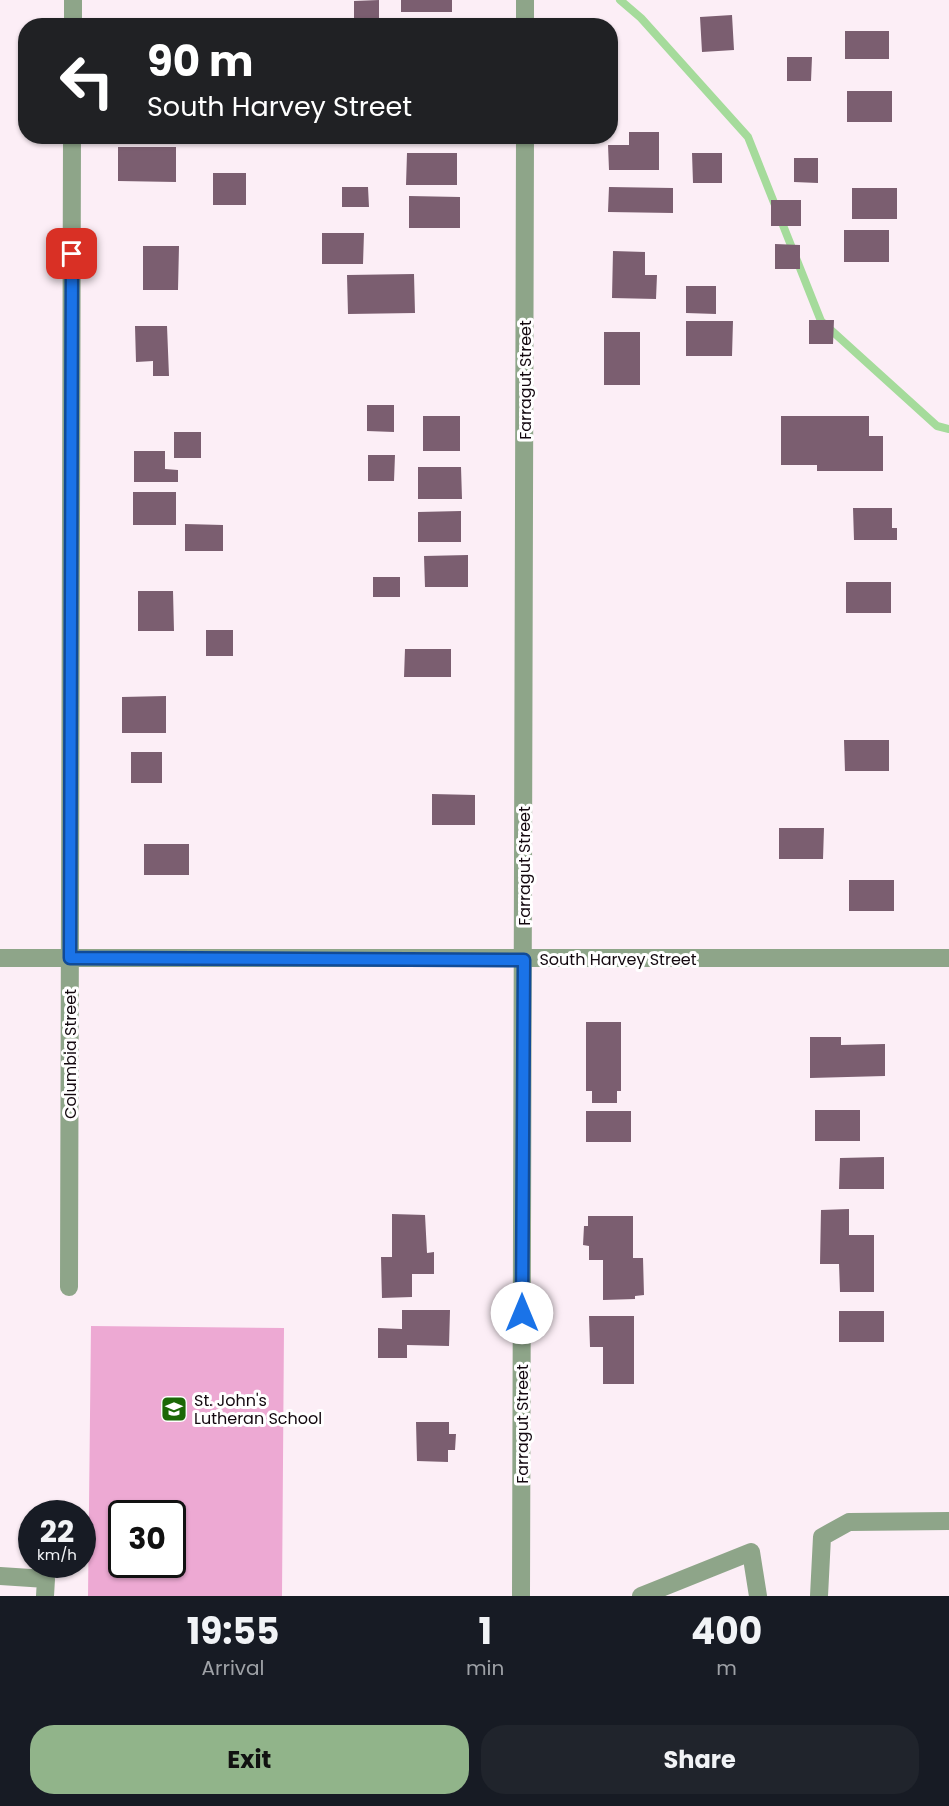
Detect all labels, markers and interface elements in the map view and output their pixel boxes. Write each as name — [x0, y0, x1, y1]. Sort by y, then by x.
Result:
text: 90 m — [147, 32, 254, 91]
icon: left — [48, 42, 126, 120]
text: South Harvey Street — [147, 88, 412, 125]
pin — [46, 228, 97, 279]
icon: arrive — [55, 237, 88, 270]
street label: Farragut Street — [514, 320, 537, 440]
street label: Farragut Street — [513, 806, 536, 926]
street label: South Harvey Street — [539, 948, 697, 971]
street label: Columbia Street — [59, 989, 82, 1119]
position arrow — [490, 1281, 554, 1345]
street label: Farragut Street — [511, 1364, 534, 1484]
place label: St. John's Lutheran School — [194, 1389, 322, 1430]
school or university icon: St. John's Lutheran School — [159, 1394, 189, 1424]
speed limit sign: 30 — [108, 1500, 186, 1578]
text: 22 — [40, 1510, 74, 1553]
text: km/h — [37, 1544, 77, 1565]
text: 19:55 — [187, 1606, 279, 1657]
text: 1 — [478, 1606, 492, 1657]
text: 400 — [691, 1606, 762, 1657]
text: Arrival — [202, 1654, 265, 1682]
text: min — [466, 1654, 504, 1682]
text: m — [716, 1654, 737, 1682]
button: Exit — [30, 1725, 469, 1794]
button: Share — [481, 1725, 919, 1794]

